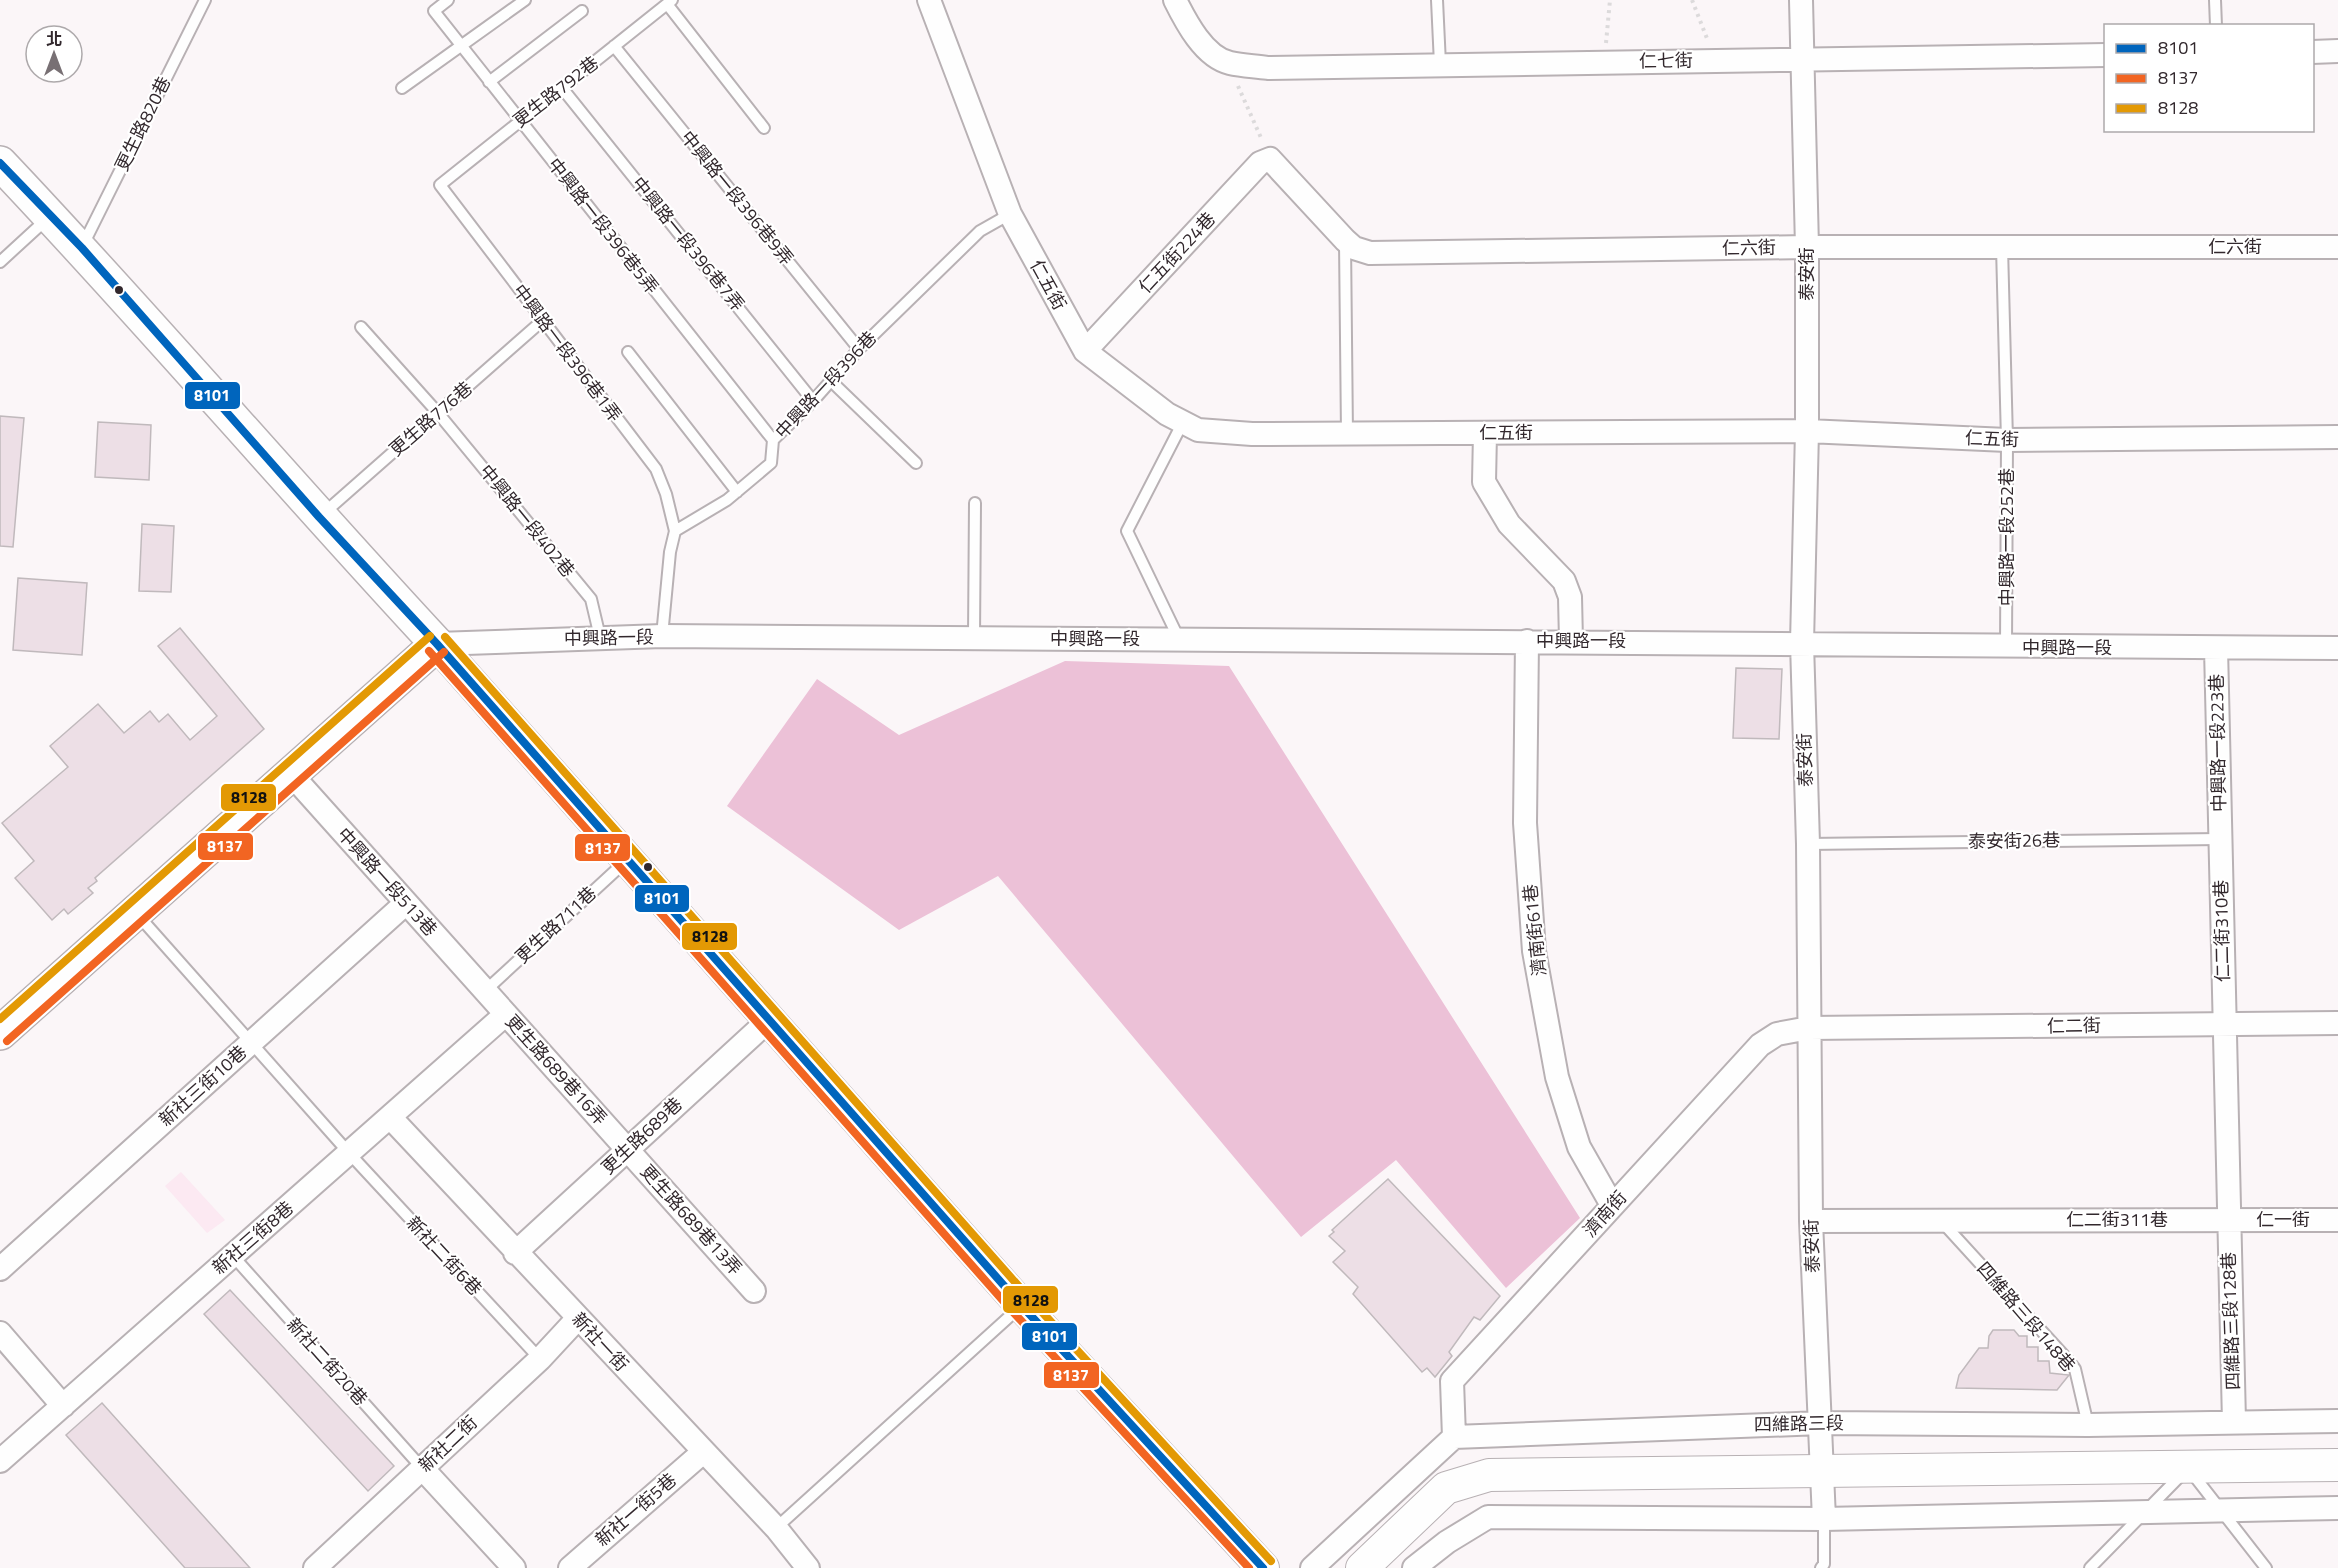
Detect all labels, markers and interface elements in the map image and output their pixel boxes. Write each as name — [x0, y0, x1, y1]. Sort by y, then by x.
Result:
north arrow — [24, 24, 84, 84]
legend — [2104, 24, 2314, 132]
text: 北 — [46, 27, 62, 51]
text: 8101 — [2158, 34, 2198, 61]
street label: 仁七街 — [1639, 47, 1693, 74]
street label: 更生路792巷 — [507, 49, 604, 134]
text: 8137 — [2158, 64, 2198, 91]
street label: 更生路820巷 — [108, 72, 177, 176]
text: 8128 — [2158, 94, 2198, 121]
street label: 中興路一段396巷9弄 — [675, 125, 800, 271]
street label: 中興路一段396巷5弄 — [542, 152, 665, 300]
street label: 中興路一段396巷7弄 — [626, 171, 751, 317]
street label: 仁五街224巷 — [1132, 206, 1221, 299]
street label: 仁六街 — [2208, 233, 2262, 260]
street label: 仁六街 — [1722, 234, 1776, 261]
street label: 泰安街 — [1793, 247, 1820, 301]
street label: 仁五街 — [1024, 255, 1073, 315]
street label: 中興路一段396巷1弄 — [507, 278, 628, 427]
unlabelled marker — [113, 284, 125, 296]
street label: 中興路一段396巷 — [769, 325, 883, 444]
street label: 更生路776巷 — [383, 375, 478, 462]
line badge: 8101 — [184, 381, 241, 410]
text: 8101 — [194, 383, 230, 407]
street label: 仁五街 — [1479, 419, 1533, 446]
street label: 仁五街 — [1965, 424, 2019, 453]
street label: 中興路一段402巷 — [473, 458, 581, 583]
street label: 中興路一段252巷 — [1993, 468, 2020, 606]
street label: 中興路一段 — [564, 623, 654, 652]
street label: 中興路一段 — [1050, 625, 1140, 652]
street label: 中興路一段 — [1536, 627, 1626, 654]
street label: 中興路一段 — [2022, 634, 2112, 661]
street label: 中興路一段223巷 — [2203, 674, 2232, 812]
street label: 泰安街 — [1790, 733, 1819, 787]
line badge: 8128 — [220, 783, 277, 812]
text: 8128 — [231, 785, 267, 809]
street label: 中興路一段513巷 — [331, 821, 444, 942]
street label: 泰安街26巷 — [1968, 826, 2060, 855]
line badge: 8137 — [197, 832, 254, 861]
line badge: 8137 — [574, 833, 631, 862]
text: 8137 — [207, 834, 243, 858]
text: 8137 — [585, 836, 621, 860]
unlabelled marker — [642, 861, 654, 873]
street label: 更生路711巷 — [509, 880, 602, 969]
street label: 仁二街310巷 — [2207, 880, 2236, 982]
street label: 濟南街61巷 — [1516, 883, 1553, 977]
line badge: 8101 — [634, 884, 690, 913]
text: 8101 — [644, 886, 680, 910]
line badge: 8128 — [681, 922, 738, 951]
text: 8128 — [692, 924, 728, 948]
street label: 更生路689巷16弄 — [499, 1008, 613, 1131]
street label: 仁二街 — [2047, 1012, 2101, 1039]
street label: 新社三街10巷 — [153, 1039, 253, 1133]
street label: 更生路689巷 — [595, 1091, 688, 1180]
street label: 更生路689巷13弄 — [634, 1158, 748, 1281]
street label: 濟南街 — [1577, 1185, 1633, 1243]
street label: 新社三街8巷 — [206, 1195, 299, 1281]
street label: 仁二街311巷 — [2066, 1206, 2168, 1233]
street label: 仁一街 — [2256, 1206, 2310, 1233]
street label: 新社二街6巷 — [400, 1210, 488, 1301]
street label: 泰安街 — [1797, 1219, 1826, 1273]
street label: 四維路三段128巷 — [2215, 1251, 2246, 1391]
street label: 四維路三段148巷 — [1971, 1256, 2082, 1378]
line badge: 8128 — [1002, 1285, 1059, 1314]
text: 8128 — [1013, 1288, 1049, 1312]
street label: 新社一街 — [566, 1306, 635, 1377]
street label: 新社二街20巷 — [280, 1312, 374, 1412]
line badge: 8101 — [1021, 1322, 1078, 1351]
text: 8101 — [1032, 1324, 1068, 1348]
line badge: 8137 — [1043, 1361, 1100, 1389]
text: 8137 — [1053, 1363, 1089, 1387]
street label: 新社二街 — [412, 1409, 483, 1478]
street label: 四維路三段 — [1754, 1409, 1844, 1438]
street label: 新社一街5巷 — [589, 1467, 682, 1553]

